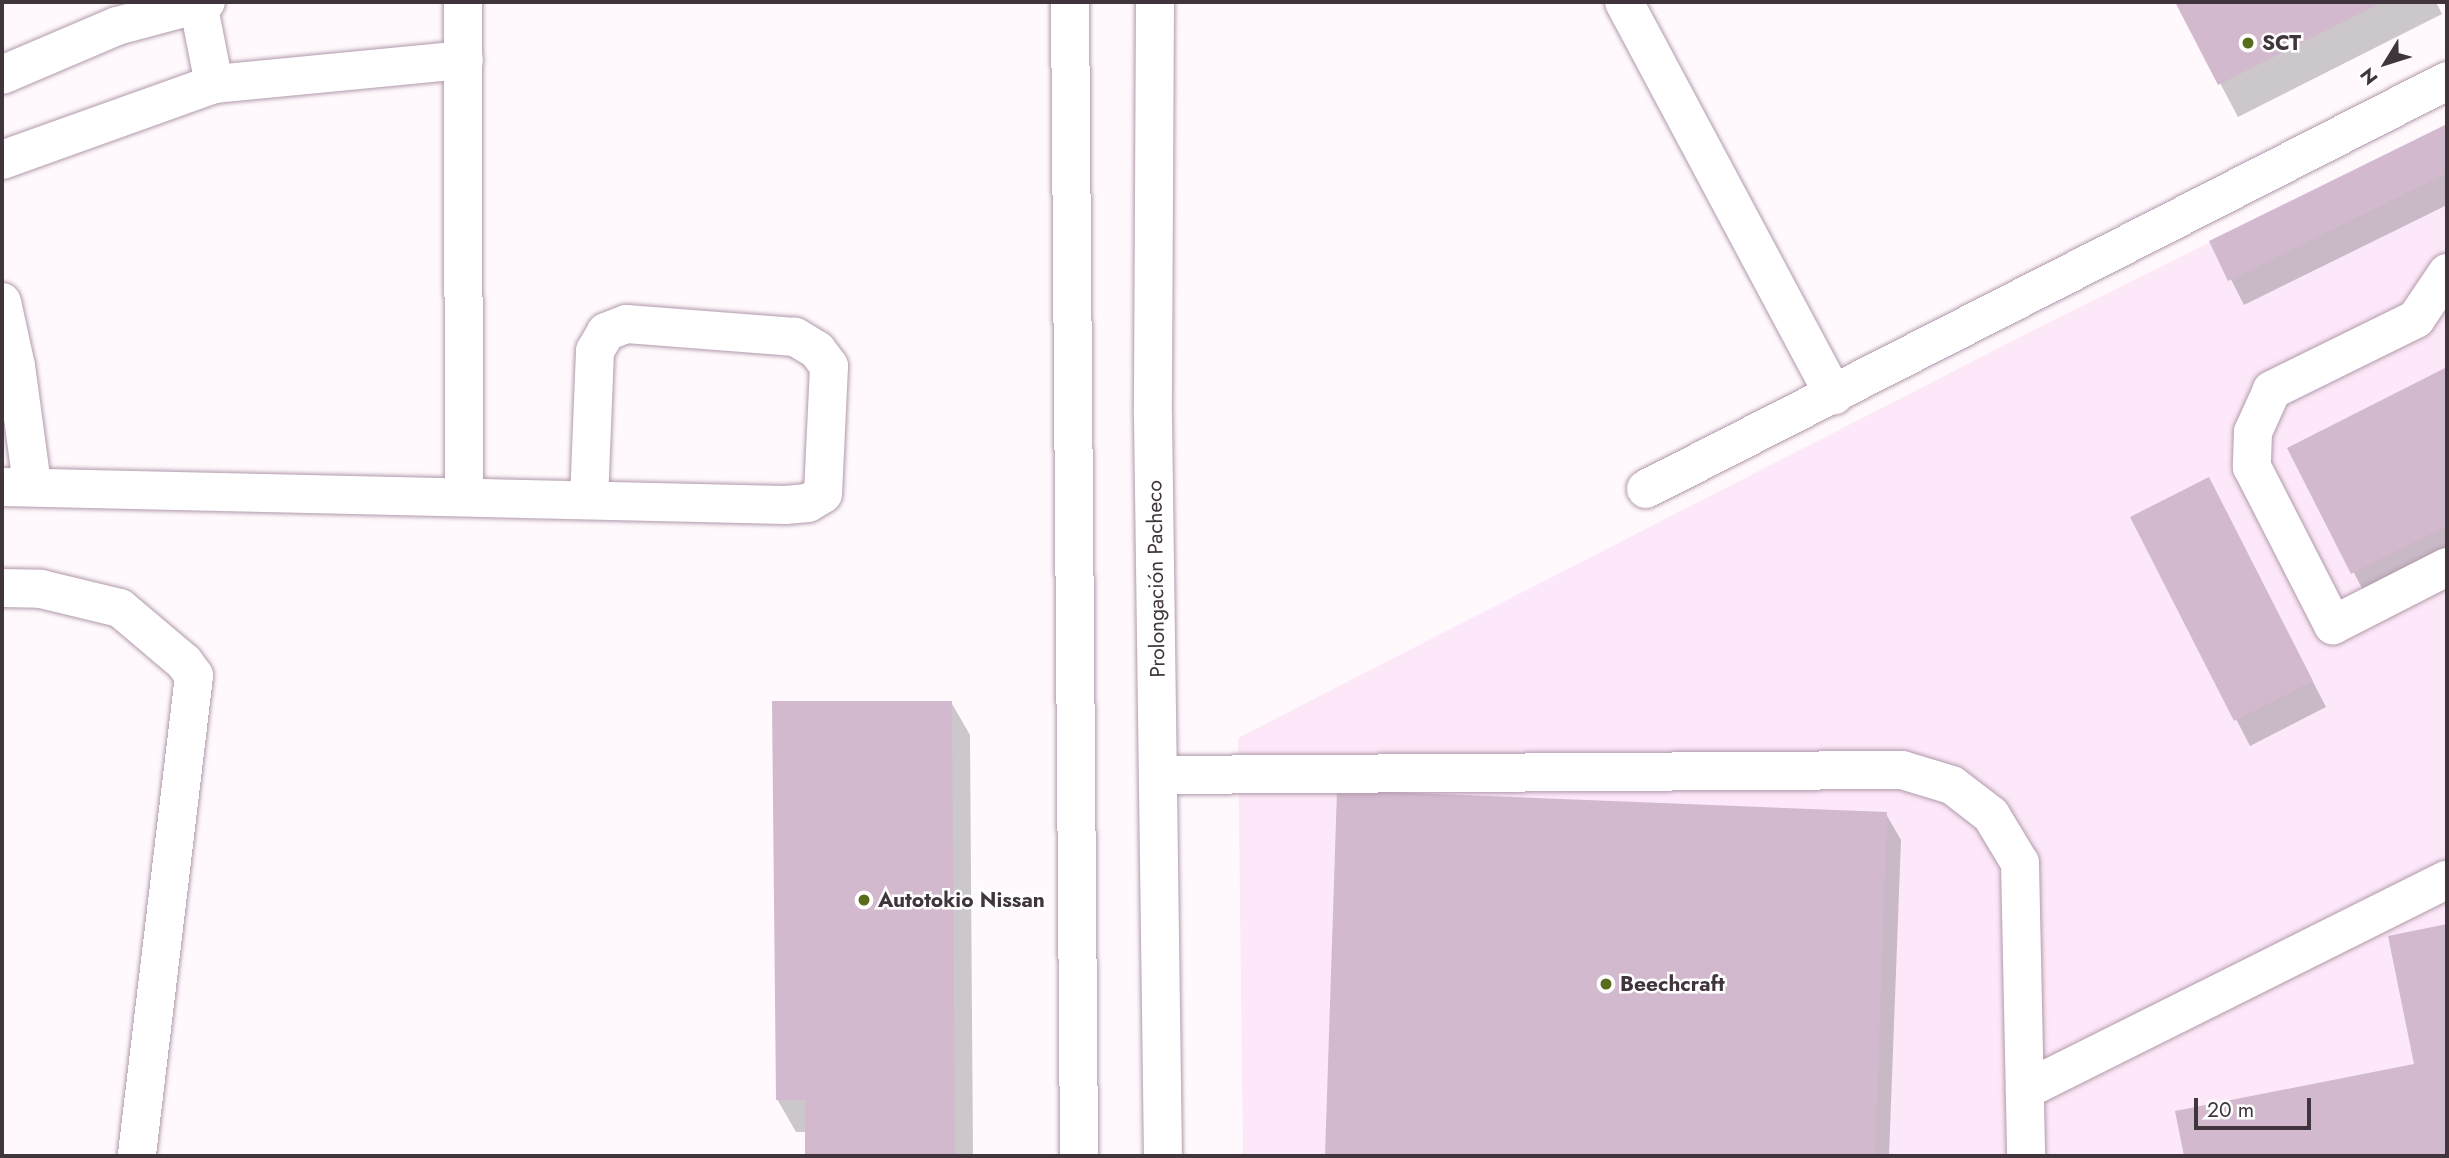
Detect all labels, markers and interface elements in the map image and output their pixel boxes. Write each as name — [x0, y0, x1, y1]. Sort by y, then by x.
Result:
north arrow — [2351, 28, 2421, 98]
place label: SCT — [2262, 30, 2301, 56]
marker: SCT — [2240, 35, 2256, 51]
text: N — [2354, 62, 2384, 90]
street label: Prolongación Pacheco — [1142, 480, 1170, 678]
place label: Autotokio Nissan — [878, 887, 1045, 913]
marker: Autotokio Nissan — [856, 892, 872, 908]
place label: Beechcraft — [1620, 971, 1725, 997]
marker: Beechcraft — [1598, 976, 1614, 992]
scale bar — [2197, 1084, 2314, 1128]
text: 20 m — [2207, 1095, 2254, 1125]

